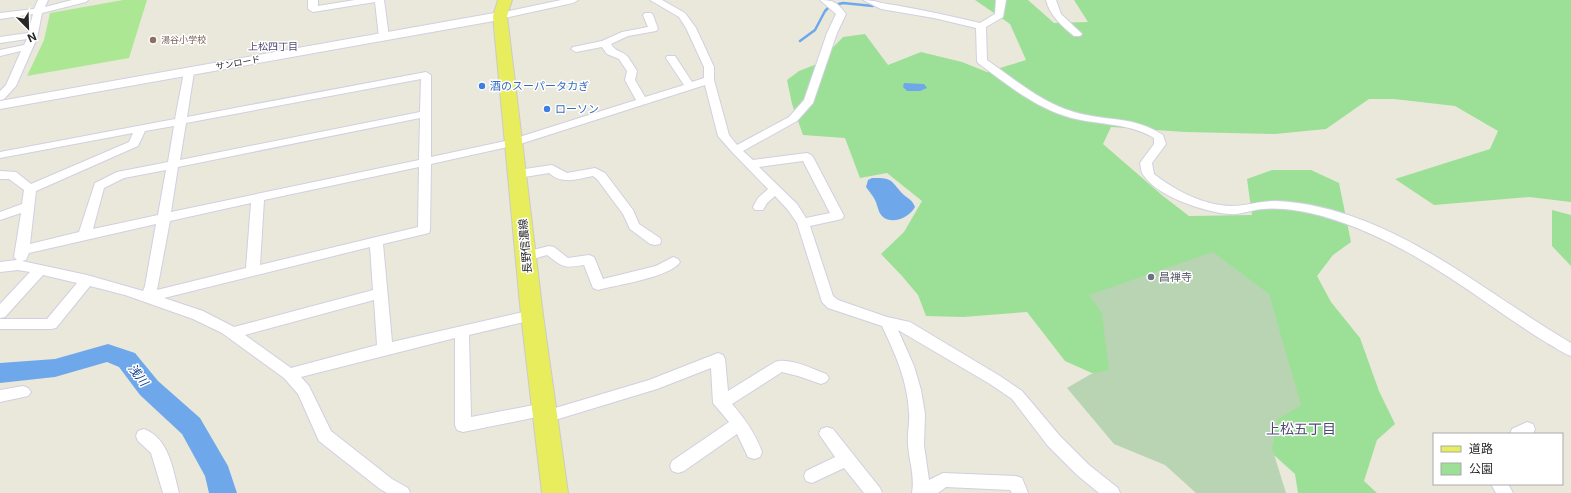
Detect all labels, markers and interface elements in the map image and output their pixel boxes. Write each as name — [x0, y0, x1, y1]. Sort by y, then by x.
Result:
north arrow — [8, 8, 48, 48]
text: N — [25, 29, 39, 45]
place label: 湯谷小学校 — [161, 34, 206, 45]
marker: 湯谷小学校 — [148, 35, 158, 45]
district label: 上松四丁目 — [248, 40, 298, 52]
street label: サンロード — [215, 53, 261, 72]
place label: 酒のスーパータカぎ — [490, 79, 589, 93]
marker: 酒のスーパータカぎ — [477, 81, 487, 91]
place label: ローソン — [555, 102, 599, 116]
marker: ローソン — [542, 104, 552, 114]
street label: 長野信濃線 — [516, 218, 534, 274]
place label: 昌禅寺 — [1159, 270, 1192, 284]
marker: 昌禅寺 — [1146, 272, 1156, 282]
water label: 浅川 — [125, 361, 153, 390]
district label: 上松五丁目 — [1266, 420, 1336, 437]
legend — [1433, 433, 1563, 485]
text: 道路 — [1469, 441, 1493, 456]
text: 公園 — [1469, 461, 1493, 476]

